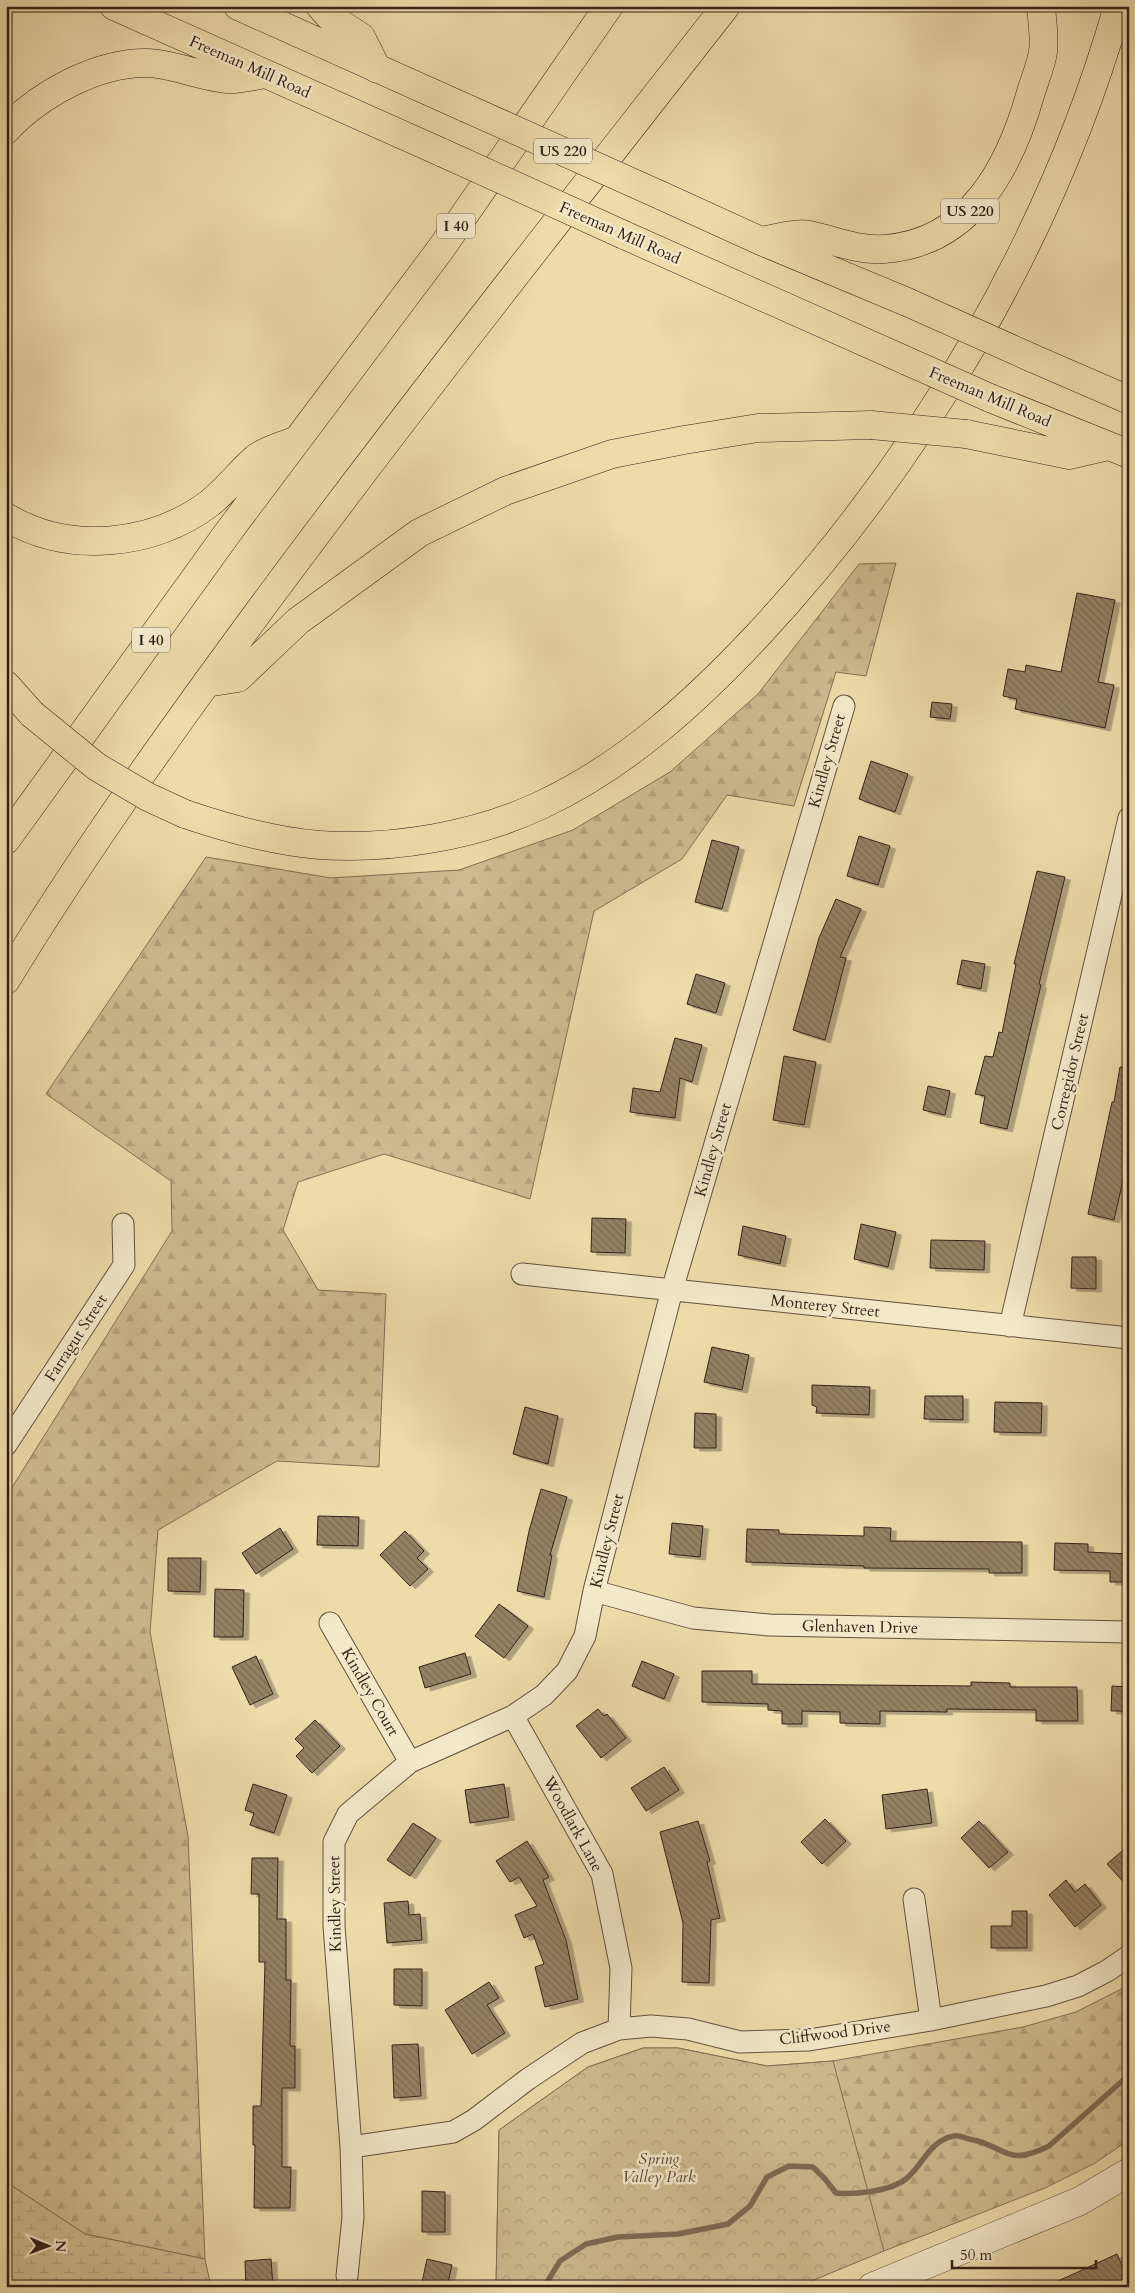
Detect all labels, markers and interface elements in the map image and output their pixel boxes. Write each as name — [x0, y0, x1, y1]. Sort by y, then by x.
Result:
street label: Freeman Mill Road — [186, 30, 315, 104]
road number: US 220 — [534, 138, 592, 164]
street label: Freeman Mill Road — [556, 196, 685, 270]
road number: US 220 — [941, 198, 999, 224]
road number: I 40 — [437, 214, 475, 238]
street label: Freeman Mill Road — [926, 361, 1055, 433]
road number: I 40 — [132, 628, 170, 652]
street label: Kindley Street — [803, 712, 851, 810]
street label: Corregidor Street — [1046, 1012, 1094, 1132]
street label: Kindley Street — [689, 1101, 737, 1199]
street label: Monterey Street — [769, 1289, 881, 1323]
street label: Farragut Street — [39, 1290, 113, 1386]
street label: Kindley Street — [585, 1491, 629, 1591]
street label: Glenhaven Drive — [802, 1615, 918, 1639]
street label: Kindley Court — [336, 1644, 404, 1740]
street label: Woodlark Lane — [537, 1771, 608, 1876]
street label: Kindley Street — [323, 1856, 347, 1952]
street label: Cliffwood Drive — [778, 2015, 892, 2051]
park label: Spring Valley Park — [622, 2148, 696, 2188]
north arrow — [22, 2220, 72, 2270]
scale bar — [952, 2238, 1096, 2270]
text: N — [51, 2240, 70, 2252]
text: 50 m — [960, 2245, 992, 2265]

